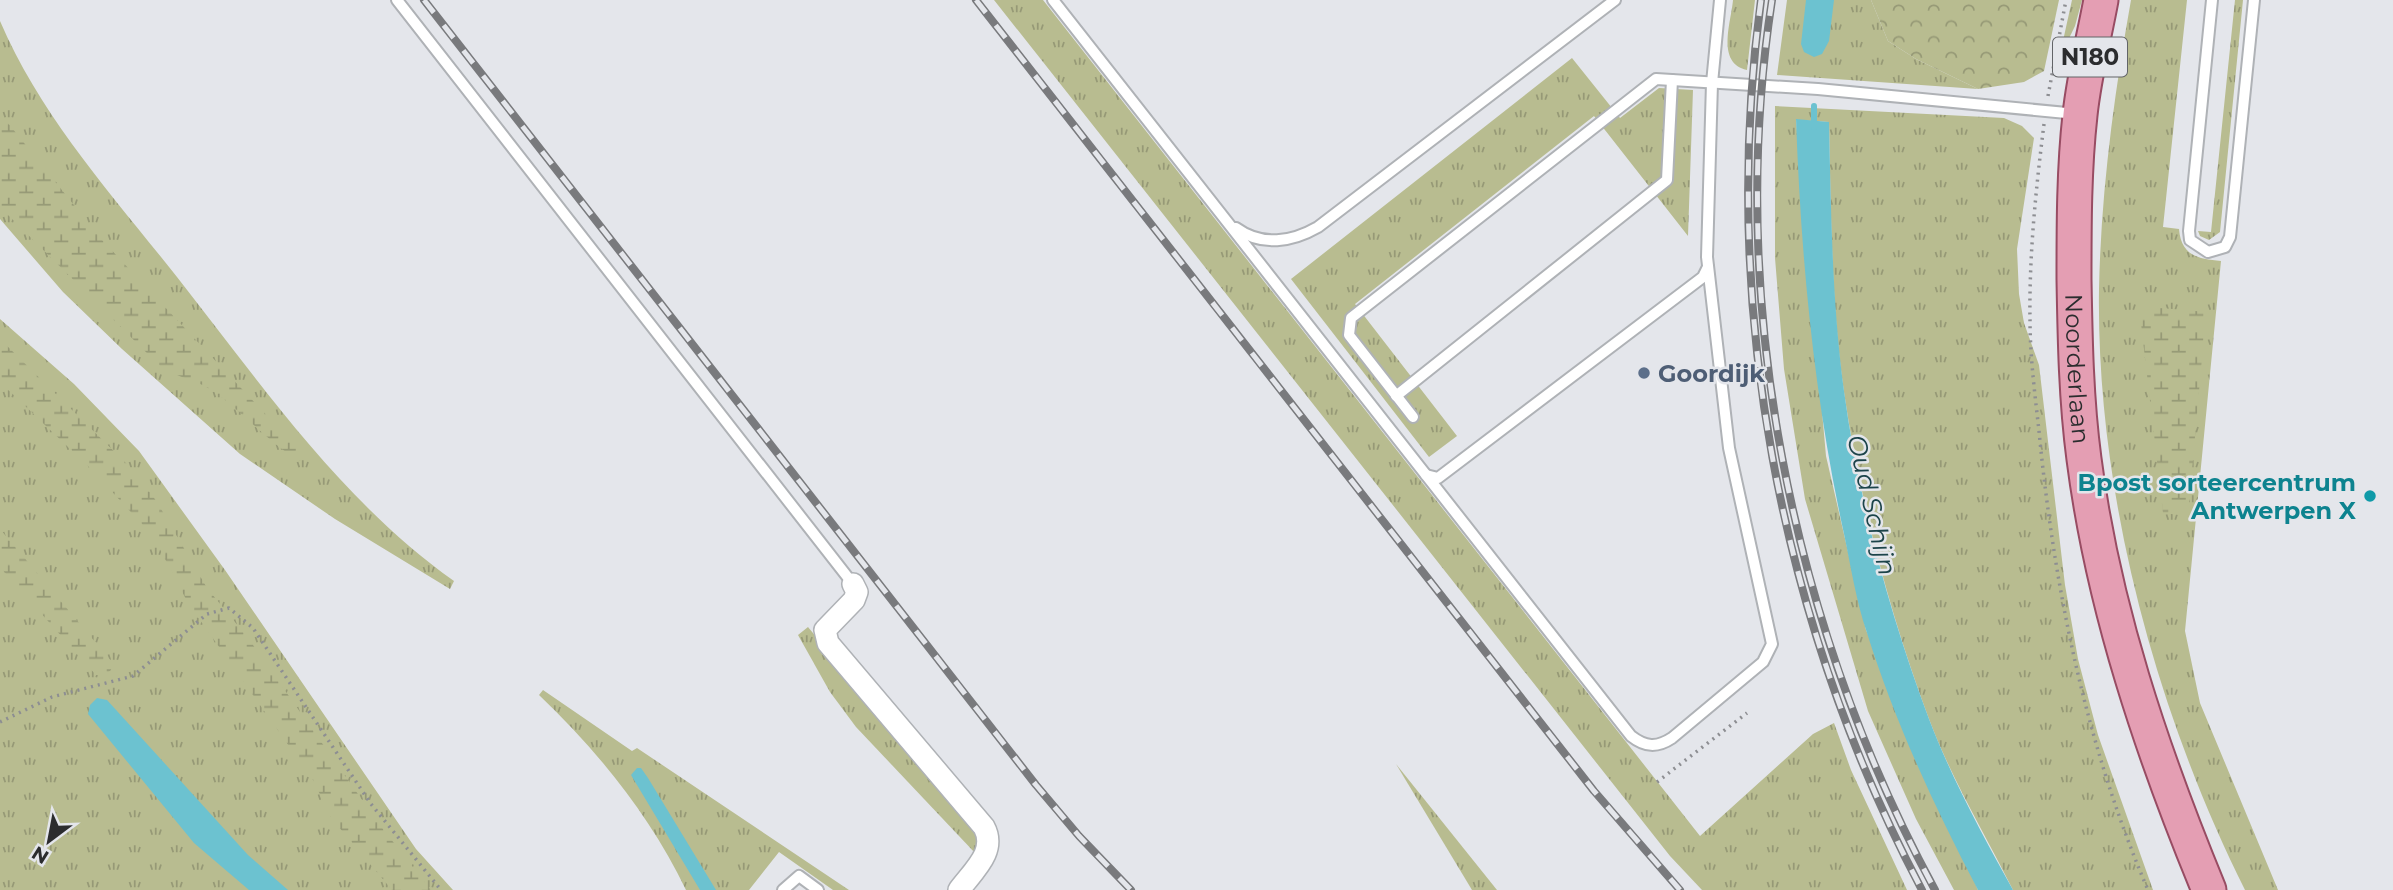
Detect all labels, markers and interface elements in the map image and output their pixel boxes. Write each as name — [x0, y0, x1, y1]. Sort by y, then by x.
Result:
road number: N180 — [2053, 38, 2127, 76]
street label: Noorderlaan — [2060, 293, 2096, 445]
place label: Goordijk — [1658, 359, 1765, 388]
marker: Goordijk — [1636, 365, 1652, 381]
water label: Oud Schijn — [1840, 432, 1904, 578]
place label: Bpost sorteercentrum Antwerpen X — [2078, 468, 2357, 525]
marker: Bpost sorteercentrum Antwerpen X — [2362, 488, 2378, 504]
north arrow — [14, 806, 84, 876]
text: N — [28, 841, 53, 869]

